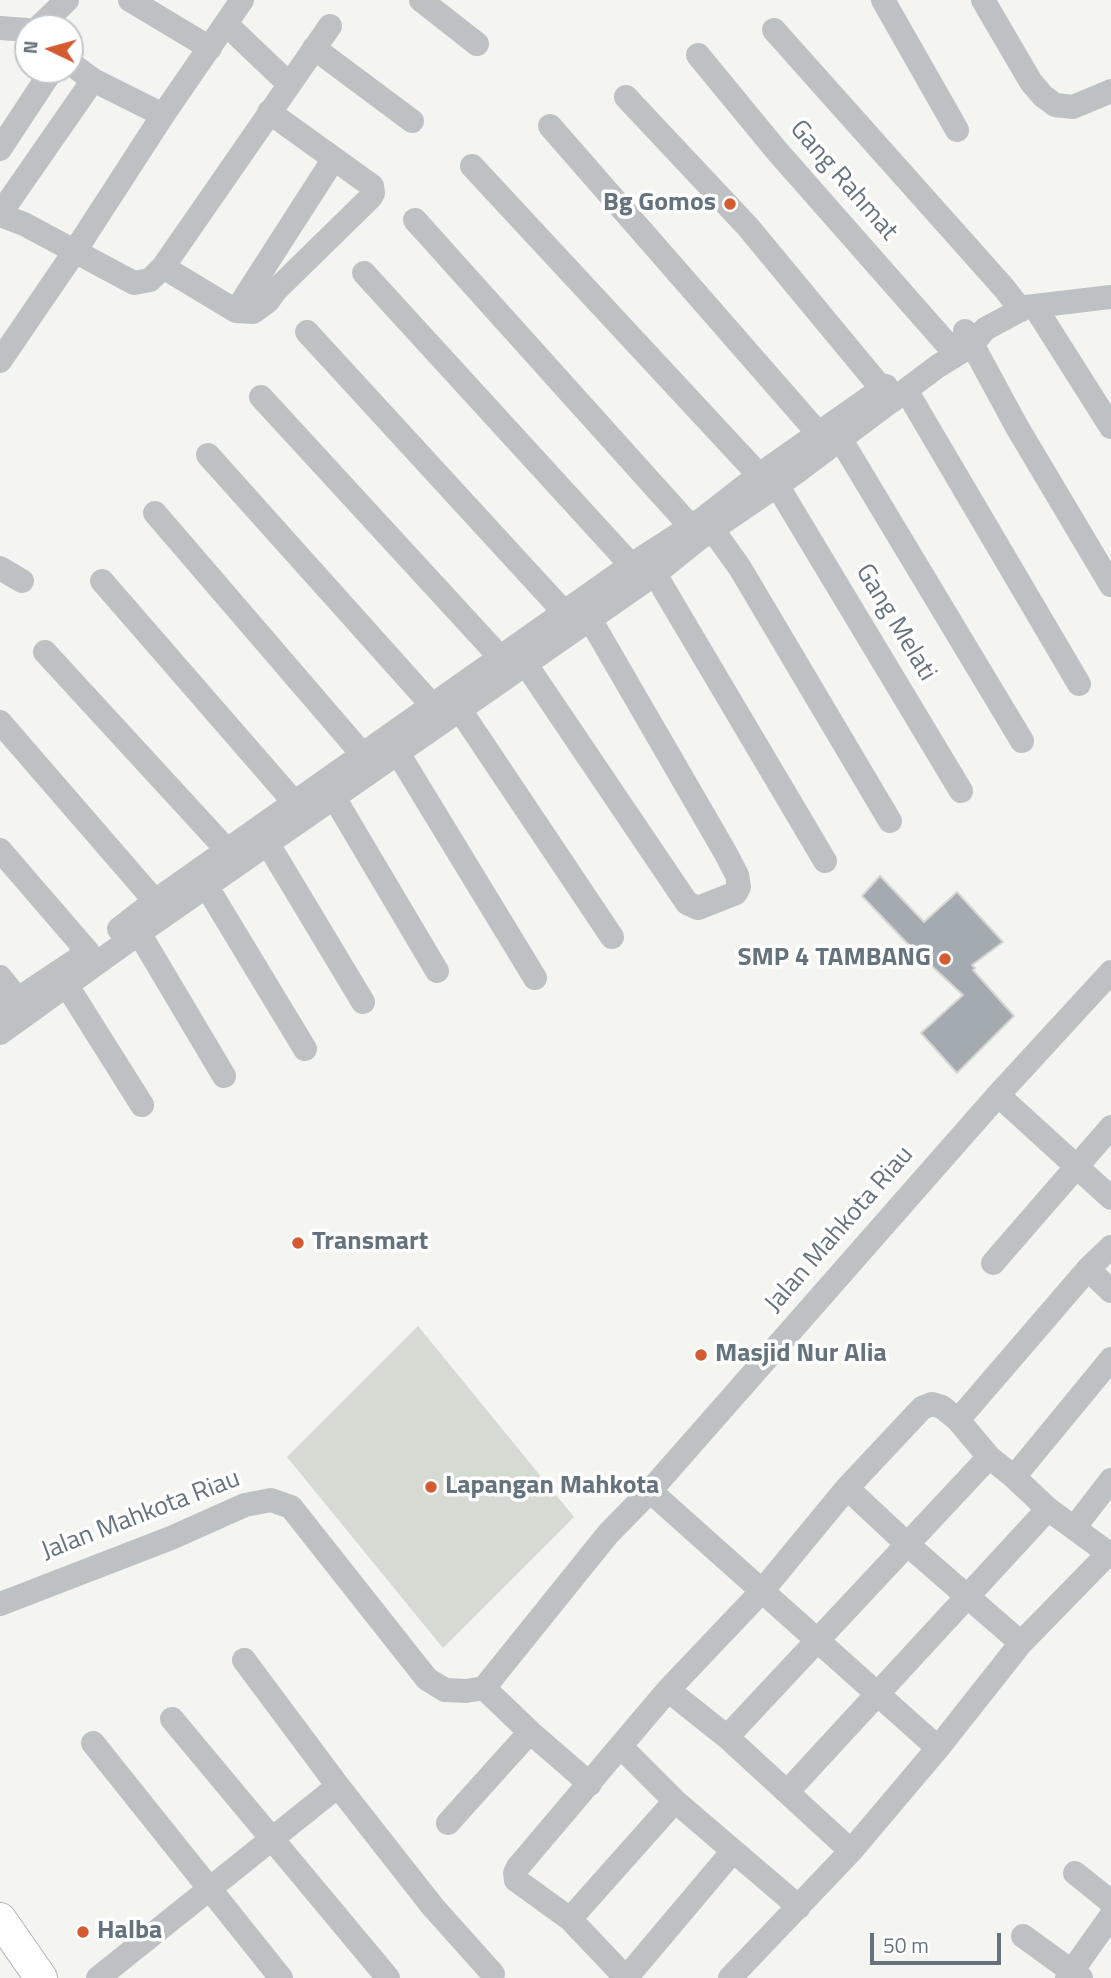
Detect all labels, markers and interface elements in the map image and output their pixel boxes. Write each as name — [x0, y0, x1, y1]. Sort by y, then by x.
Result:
north arrow — [14, 14, 84, 84]
text: N — [15, 39, 45, 55]
street label: Gang Rahmat — [782, 115, 904, 247]
place label: Bg Gomos — [603, 188, 716, 220]
marker: Bg Gomos — [722, 196, 738, 212]
street label: Gang Melati — [848, 559, 942, 687]
place label: SMP 4 TAMBANG — [737, 943, 931, 975]
marker: SMP 4 TAMBANG — [937, 951, 953, 967]
street label: Jalan Mahkota Riau — [759, 1140, 921, 1320]
place label: Transmart — [312, 1227, 428, 1259]
marker: Transmart — [290, 1235, 306, 1251]
place label: Masjid Nur Alia — [715, 1339, 887, 1371]
marker: Masjid Nur Alia — [693, 1347, 709, 1363]
street label: Jalan Mahkota Riau — [37, 1464, 245, 1568]
place label: Lapangan Mahkota — [445, 1471, 659, 1503]
marker: Lapangan Mahkota — [423, 1479, 439, 1495]
place label: Halba — [97, 1916, 162, 1948]
scale bar — [873, 1918, 1004, 1962]
marker: Halba — [75, 1924, 91, 1940]
text: 50 m — [883, 1929, 929, 1961]

